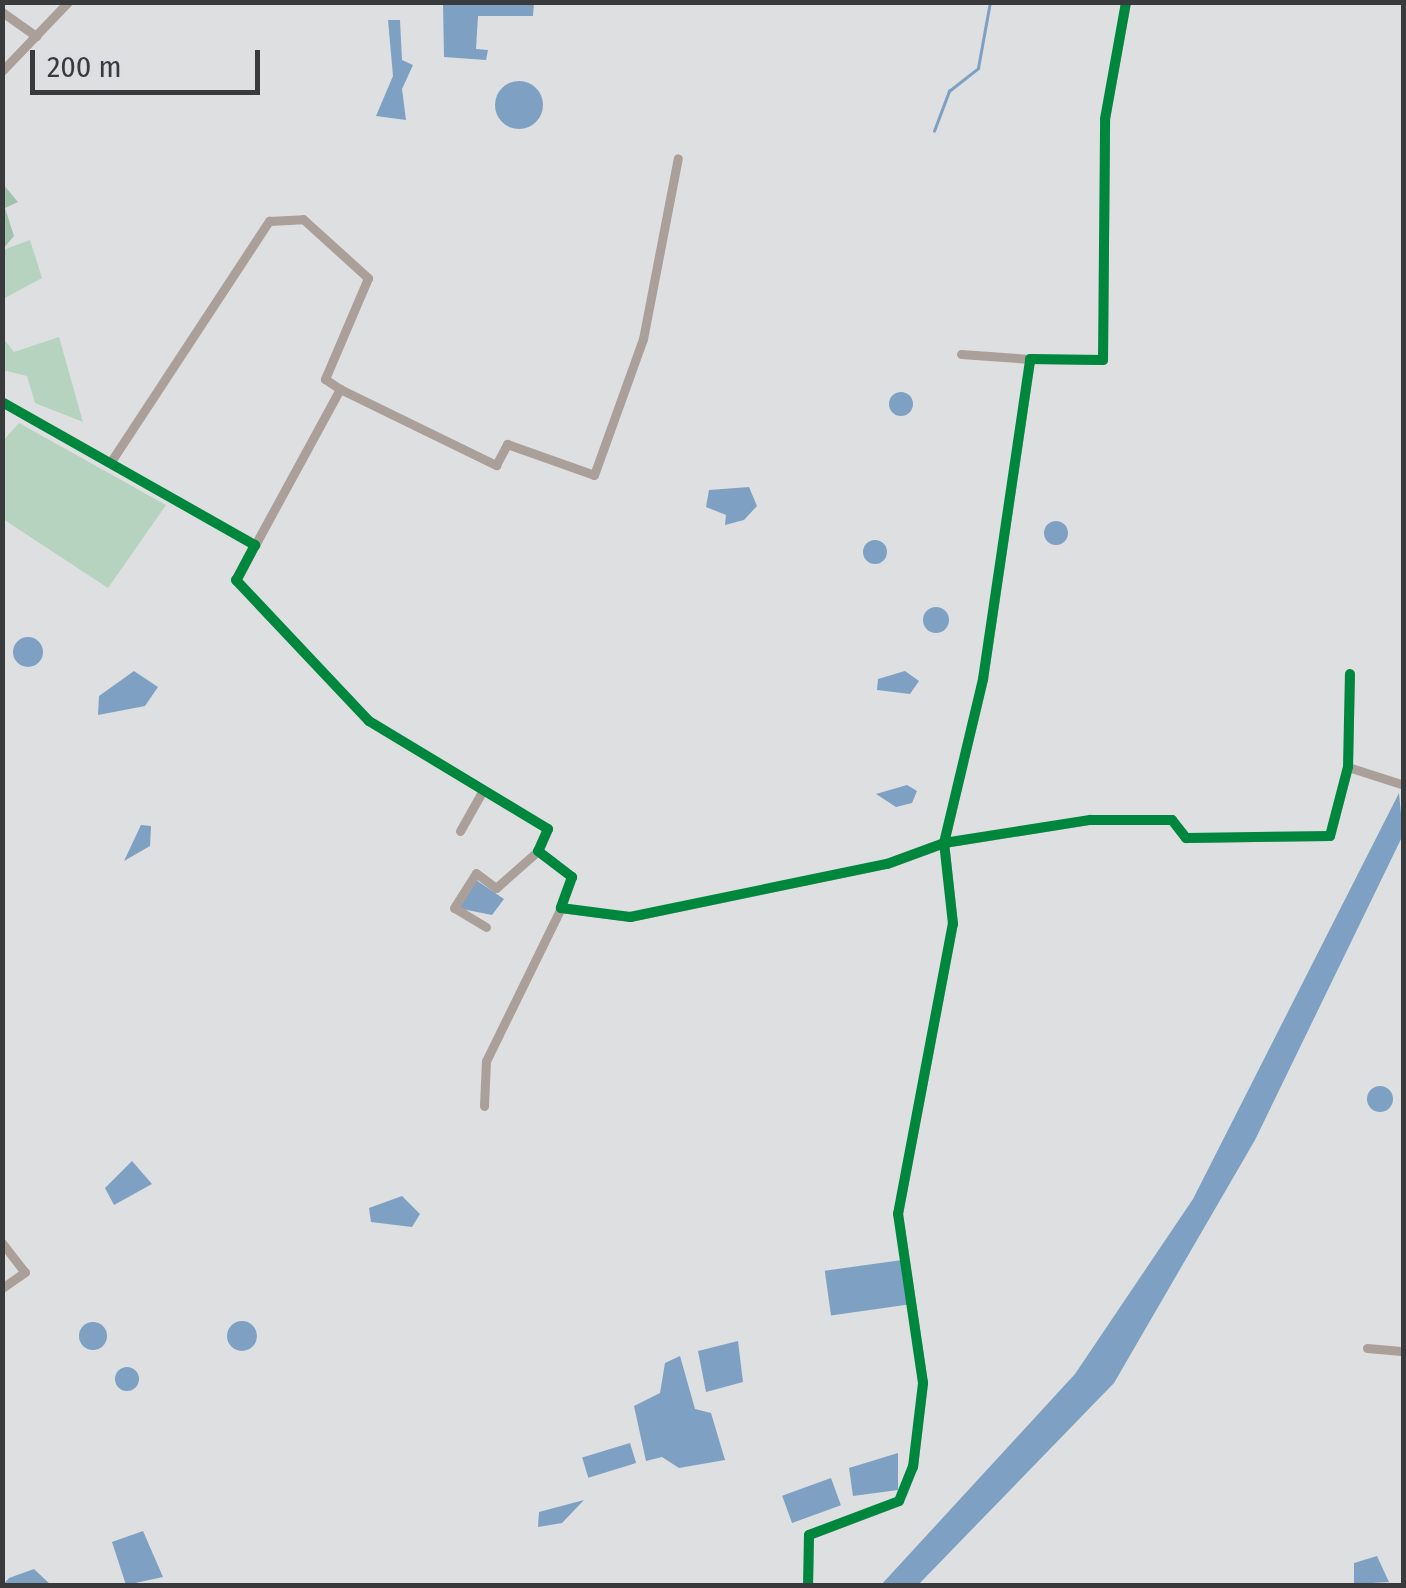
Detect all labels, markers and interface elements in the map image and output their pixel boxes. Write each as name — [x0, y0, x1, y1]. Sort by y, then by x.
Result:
scale bar — [35, 30, 265, 92]
text: 200 m — [47, 49, 122, 85]

